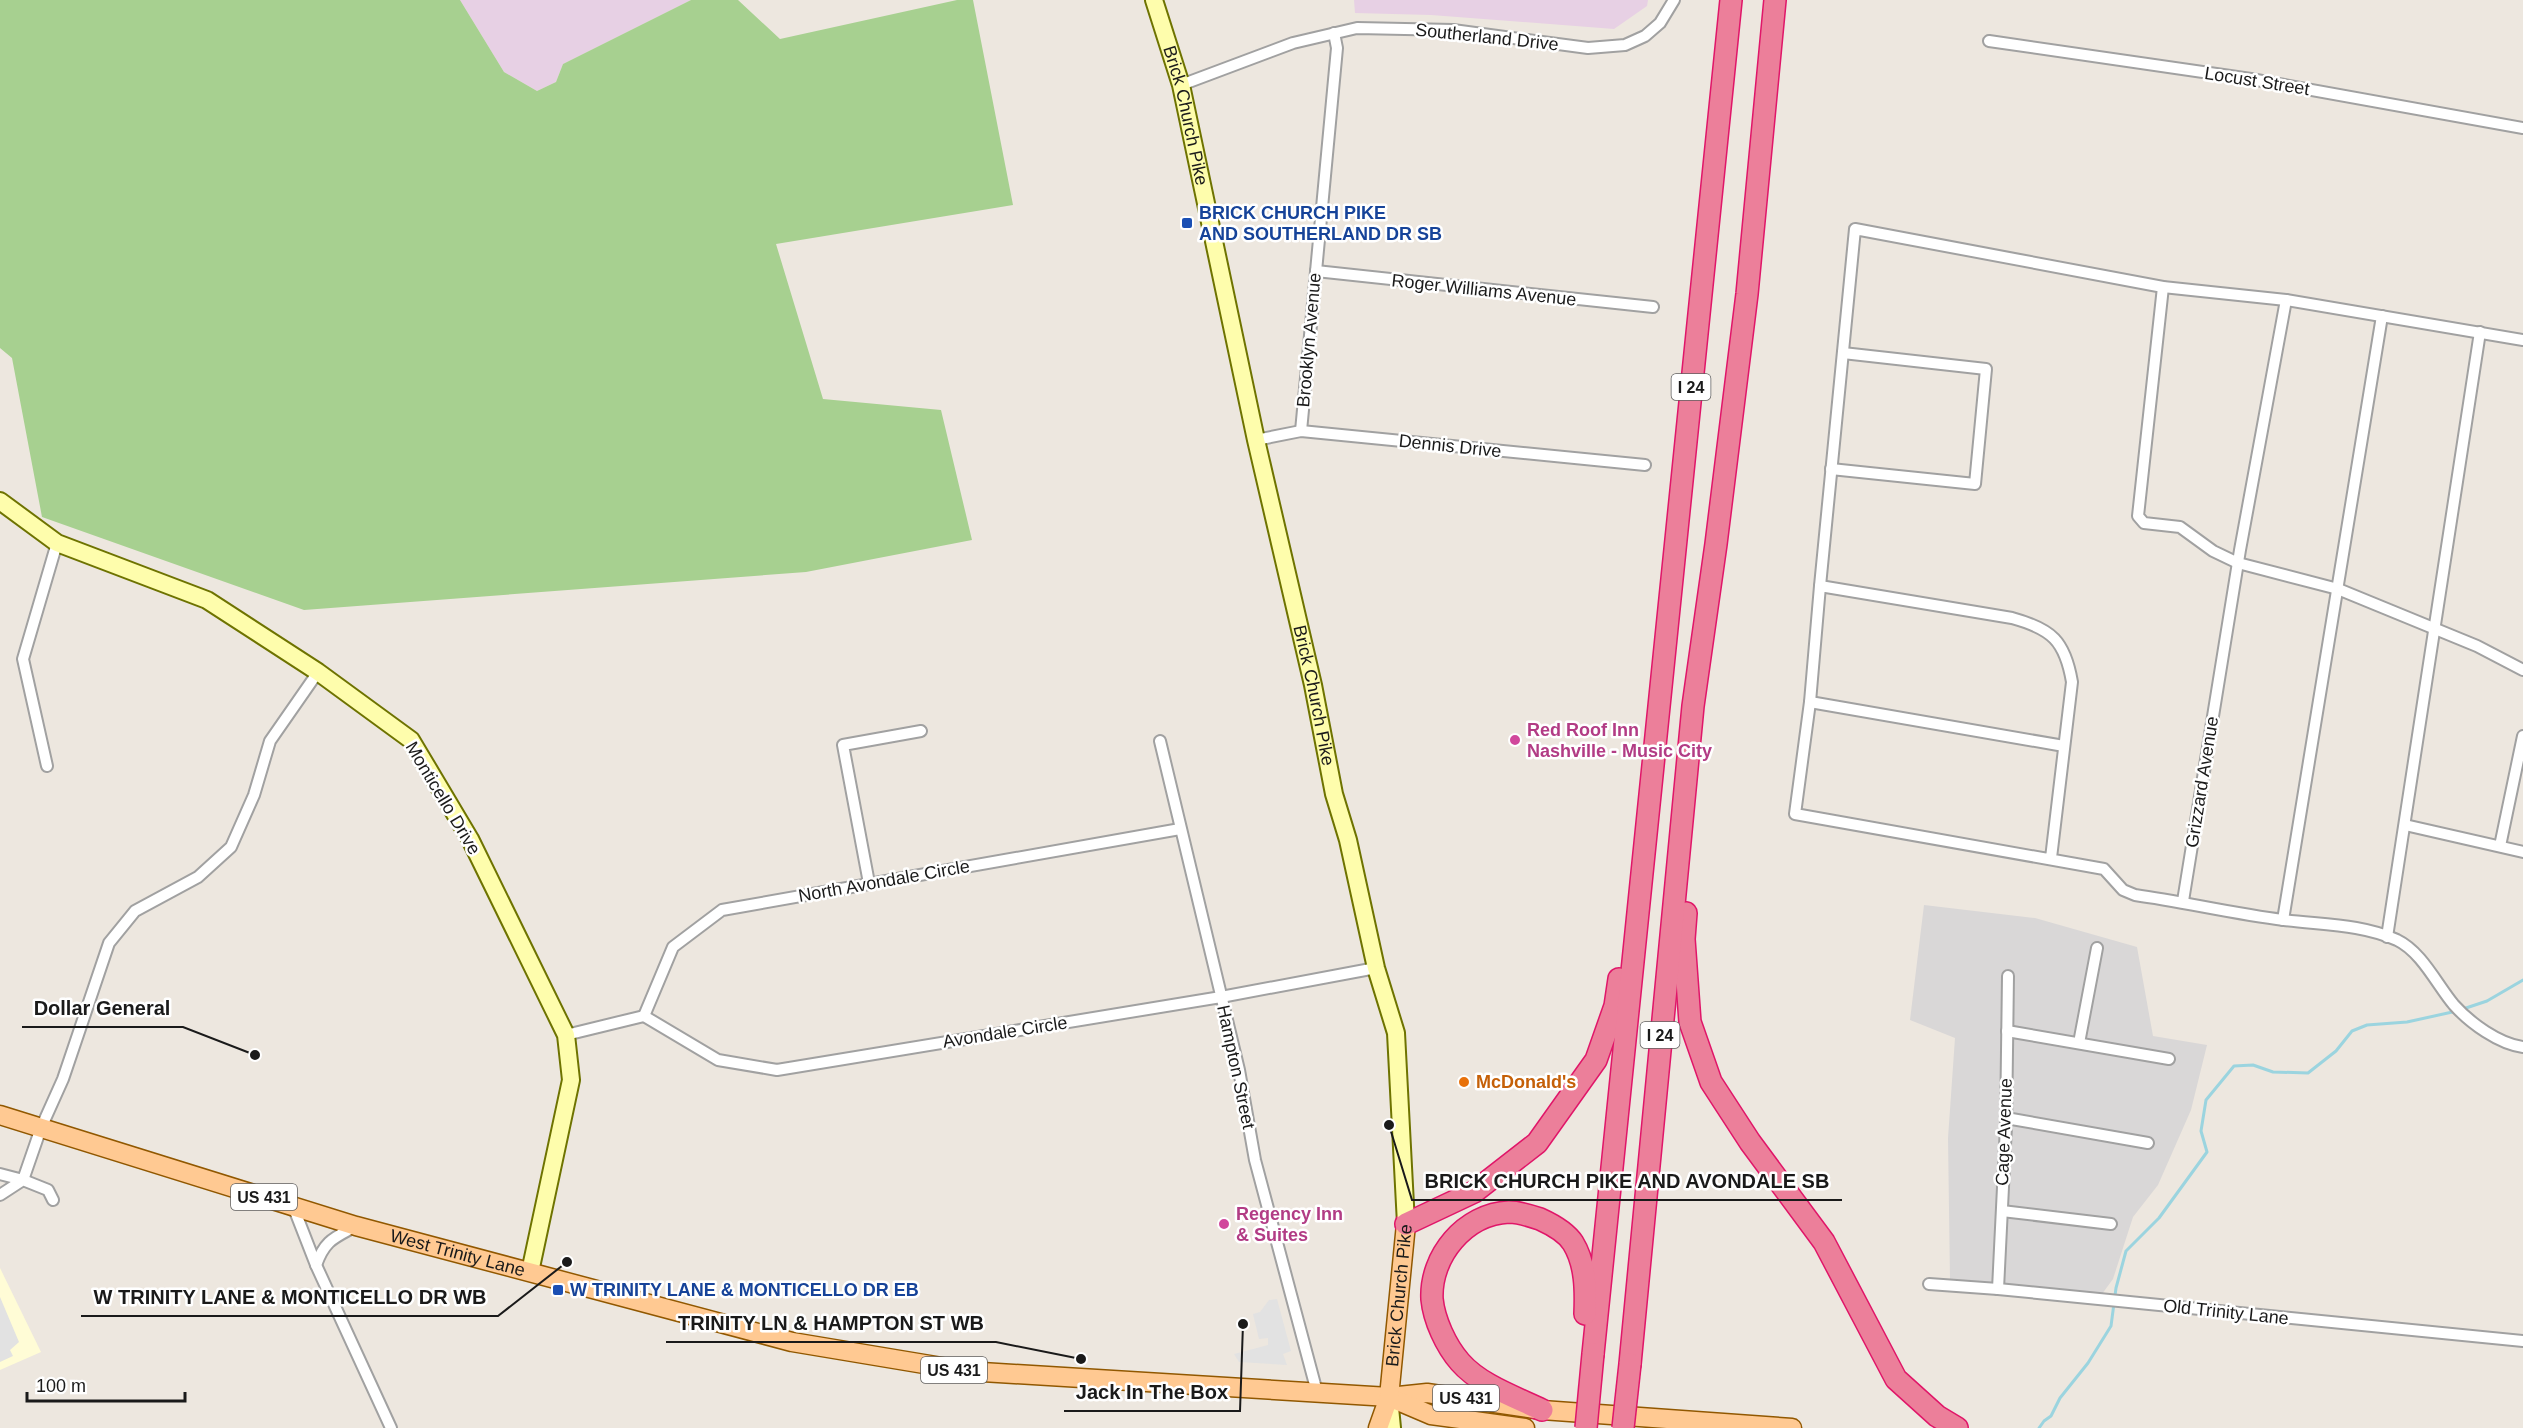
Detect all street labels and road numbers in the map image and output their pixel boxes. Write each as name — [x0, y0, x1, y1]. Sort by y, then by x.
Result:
street label: Southerland Drive — [1414, 20, 1560, 54]
street label: Brick Church Pike — [1159, 43, 1212, 187]
street label: Locust Street — [2203, 63, 2311, 99]
street label: Roger Williams Avenue — [1391, 270, 1577, 310]
street label: Brooklyn Avenue — [1293, 272, 1325, 408]
road number: I 24 — [1672, 374, 1710, 400]
street label: Dennis Drive — [1398, 431, 1502, 461]
street label: Brick Church Pike — [1289, 623, 1338, 767]
street label: Grizzard Avenue — [2182, 715, 2222, 849]
street label: Monticello Drive — [401, 738, 485, 858]
street label: North Avondale Circle — [797, 856, 971, 906]
street label: Hampton Street — [1213, 1003, 1259, 1131]
street label: Avondale Circle — [941, 1012, 1069, 1052]
road number: I 24 — [1640, 1022, 1680, 1048]
street label: Cage Avenue — [1992, 1078, 2016, 1186]
road number: US 431 — [231, 1184, 297, 1210]
street label: Brick Church Pike — [1382, 1223, 1416, 1368]
street label: West Trinity Lane — [388, 1226, 527, 1281]
street label: Old Trinity Lane — [2162, 1295, 2290, 1329]
road number: US 431 — [921, 1357, 987, 1383]
road number: US 431 — [1433, 1385, 1499, 1411]

